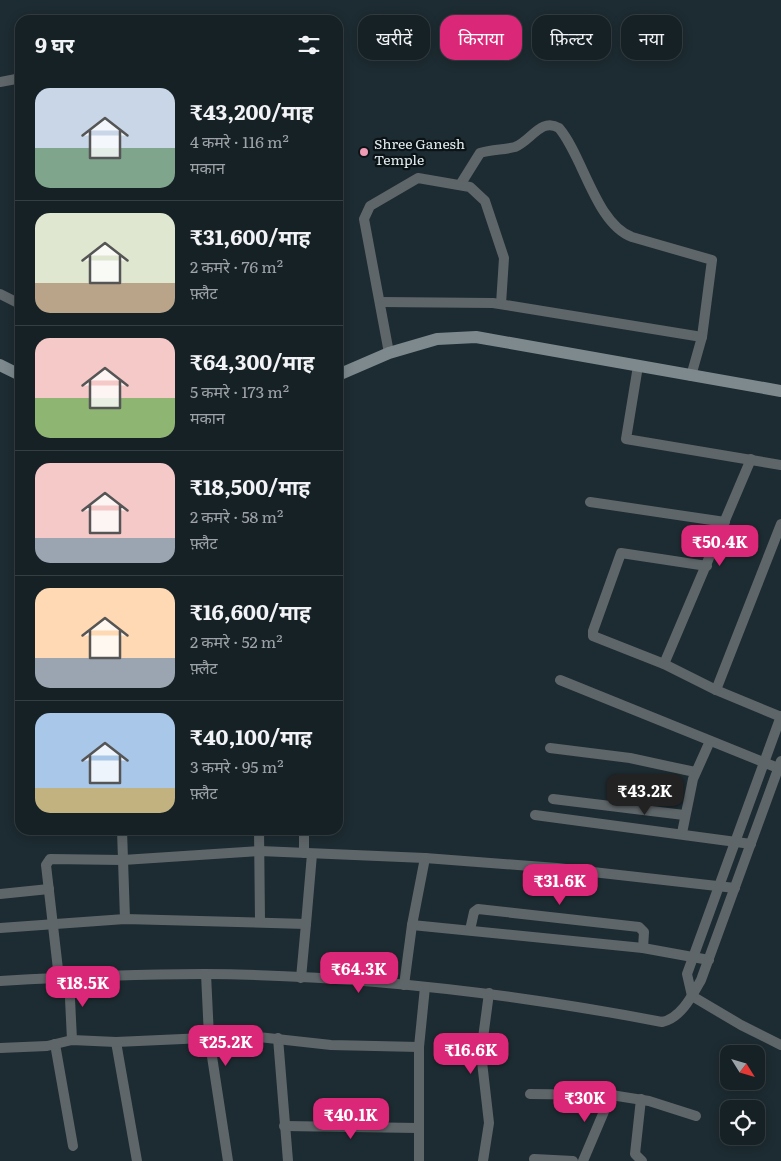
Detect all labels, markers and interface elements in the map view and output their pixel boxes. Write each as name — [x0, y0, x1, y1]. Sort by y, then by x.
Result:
chip: खरीदें — [358, 15, 430, 60]
chip: किराया — [440, 15, 522, 60]
chip: फ़िल्टर — [532, 15, 611, 60]
chip: नया — [621, 15, 682, 60]
text: 9 घर — [35, 28, 74, 59]
icon: filters — [295, 31, 323, 59]
text: ₹43,200/माह — [190, 95, 313, 126]
icon: home — [75, 108, 135, 168]
text: 4 कमरे · 116 m² — [190, 129, 289, 153]
place label: Shree Ganesh Temple — [374, 133, 465, 169]
marker: Shree Ganesh Temple — [358, 146, 370, 158]
text: मकान — [190, 155, 225, 179]
text: ₹31,600/माह — [190, 220, 310, 251]
icon: home — [75, 233, 135, 293]
text: 2 कमरे · 76 m² — [190, 254, 283, 278]
text: फ़्लैट — [190, 280, 218, 304]
text: ₹64,300/माह — [190, 345, 314, 376]
icon: home — [75, 358, 135, 418]
text: 5 कमरे · 173 m² — [190, 379, 289, 403]
text: मकान — [190, 405, 225, 429]
text: ₹18,500/माह — [190, 470, 310, 501]
icon: home — [75, 483, 135, 543]
text: 2 कमरे · 58 m² — [190, 504, 283, 528]
pin: ₹50.4K — [679, 524, 761, 567]
text: ₹50.4K — [692, 529, 748, 553]
text: फ़्लैट — [190, 530, 218, 554]
text: ₹16,600/माह — [190, 595, 311, 626]
icon: home — [75, 608, 135, 668]
text: 2 कमरे · 52 m² — [190, 629, 283, 653]
text: फ़्लैट — [190, 655, 218, 679]
text: ₹40,100/माह — [190, 720, 312, 751]
icon: home — [75, 733, 135, 793]
text: 3 कमरे · 95 m² — [190, 754, 284, 778]
pin: ₹43.2K — [604, 774, 686, 816]
text: ₹43.2K — [618, 778, 672, 802]
text: फ़्लैट — [190, 780, 218, 804]
pin: ₹31.6K — [519, 864, 601, 906]
text: ₹31.6K — [534, 868, 586, 892]
pin: ₹64.3K — [318, 952, 400, 994]
text: ₹64.3K — [331, 956, 387, 980]
pin: ₹18.5K — [42, 966, 124, 1008]
text: ₹18.5K — [57, 970, 109, 994]
pin: ₹25.2K — [185, 1024, 267, 1067]
text: ₹25.2K — [199, 1029, 253, 1053]
pin: ₹16.6K — [430, 1032, 512, 1075]
text: ₹16.6K — [445, 1037, 497, 1061]
north arrow — [720, 1045, 765, 1090]
map controls — [720, 1045, 765, 1145]
pin: ₹30K — [555, 1080, 615, 1123]
text: ₹30K — [564, 1085, 606, 1109]
pin: ₹40.1K — [310, 1098, 392, 1140]
button: locate — [720, 1100, 765, 1145]
text: ₹40.1K — [324, 1102, 378, 1126]

